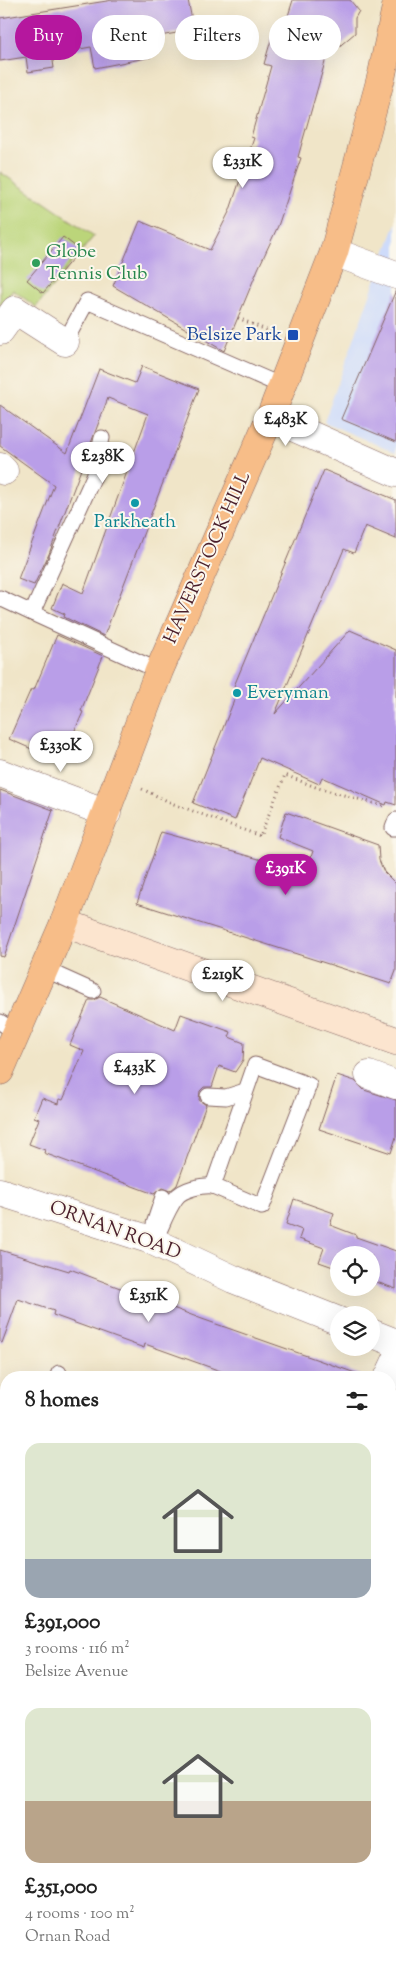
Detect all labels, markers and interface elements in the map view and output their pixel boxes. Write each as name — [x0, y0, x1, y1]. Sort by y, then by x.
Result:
chip: Buy — [15, 15, 82, 60]
chip: Rent — [92, 15, 165, 60]
chip: Filters — [175, 15, 259, 60]
chip: New — [269, 15, 341, 60]
pin: £331K — [208, 146, 278, 189]
text: £331K — [224, 151, 262, 174]
place label: Globe Tennis Club — [46, 239, 148, 288]
marker: Globe Tennis Club — [30, 257, 42, 269]
place label: Belsize Park — [187, 322, 283, 349]
marker: Belsize Park — [286, 328, 300, 342]
pin: £483K — [251, 404, 321, 447]
text: £483K — [264, 409, 308, 432]
pin: £238K — [68, 442, 138, 484]
text: £238K — [82, 446, 124, 469]
street label: HAVERSTOCK HILL — [158, 467, 258, 649]
marker: Parkheath — [129, 497, 141, 509]
place label: Parkheath — [94, 509, 176, 536]
place label: Everyman — [247, 680, 329, 707]
marker: Everyman — [231, 687, 243, 699]
pin: £330K — [26, 730, 96, 773]
text: £330K — [40, 735, 82, 758]
pin: £391K — [251, 854, 321, 896]
text: £391K — [266, 858, 306, 881]
pin: £219K — [188, 960, 258, 1002]
text: £219K — [202, 964, 244, 987]
pin: £433K — [100, 1052, 170, 1095]
text: £433K — [114, 1057, 156, 1080]
street label: ORNAN ROAD — [45, 1195, 185, 1267]
map controls — [330, 1246, 380, 1356]
button: locate — [330, 1246, 380, 1296]
pin: £351K — [114, 1280, 184, 1323]
text: £351K — [130, 1285, 168, 1308]
button: layers — [330, 1306, 380, 1356]
text: 8 homes — [25, 1386, 99, 1416]
icon: filters — [343, 1387, 371, 1415]
icon: home — [153, 1476, 243, 1566]
text: £391,000 — [25, 1608, 100, 1638]
text: 3 rooms · 116 m² — [25, 1638, 130, 1661]
text: Belsize Avenue — [25, 1661, 128, 1684]
icon: home — [153, 1741, 243, 1831]
text: £351,000 — [25, 1873, 97, 1903]
text: 4 rooms · 100 m² — [25, 1903, 135, 1926]
text: Ornan Road — [25, 1926, 110, 1949]

